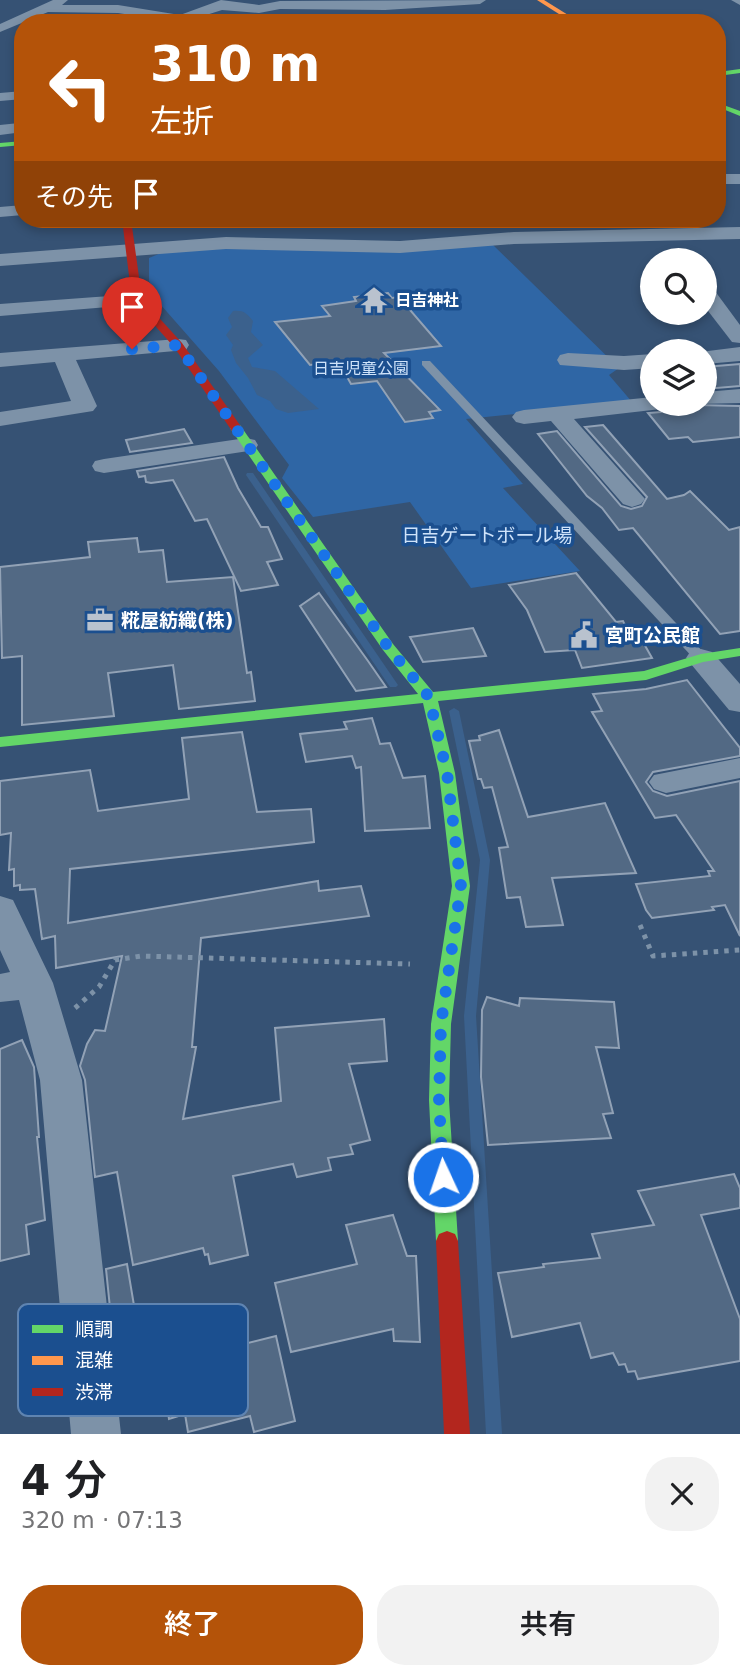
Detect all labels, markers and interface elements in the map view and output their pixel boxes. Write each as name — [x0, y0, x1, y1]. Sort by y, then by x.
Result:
text: 310 m — [150, 36, 320, 93]
icon: left — [35, 42, 126, 133]
text: 左折 — [150, 102, 214, 140]
icon: arrive — [127, 175, 165, 213]
text: その先 — [35, 182, 113, 212]
map controls — [640, 248, 717, 416]
button: search — [640, 248, 717, 325]
pin — [102, 277, 162, 349]
temple icon: 日吉神社 — [359, 285, 389, 315]
icon: arrive — [113, 288, 151, 326]
place label: 日吉神社 — [395, 291, 459, 310]
button: layers — [640, 339, 717, 416]
park label: 日吉児童公園 — [313, 359, 409, 378]
park label: 日吉ゲートボール場 — [401, 524, 573, 546]
office icon: 糀屋紡織(株) — [85, 605, 115, 635]
place label: 糀屋紡織(株) — [121, 609, 233, 631]
public building icon: 宮町公民館 — [569, 620, 599, 650]
place label: 宮町公民館 — [605, 624, 700, 646]
position arrow — [406, 1140, 480, 1214]
legend — [18, 1304, 248, 1416]
text: 順調 — [75, 1318, 113, 1340]
text: 混雑 — [75, 1349, 113, 1371]
text: 渋滞 — [75, 1381, 113, 1403]
text: 4 分 — [21, 1456, 107, 1505]
button: close — [645, 1457, 719, 1531]
text: 320 m · 07:13 — [21, 1507, 183, 1533]
button: 終了 — [21, 1585, 363, 1665]
button: 共有 — [377, 1585, 719, 1665]

